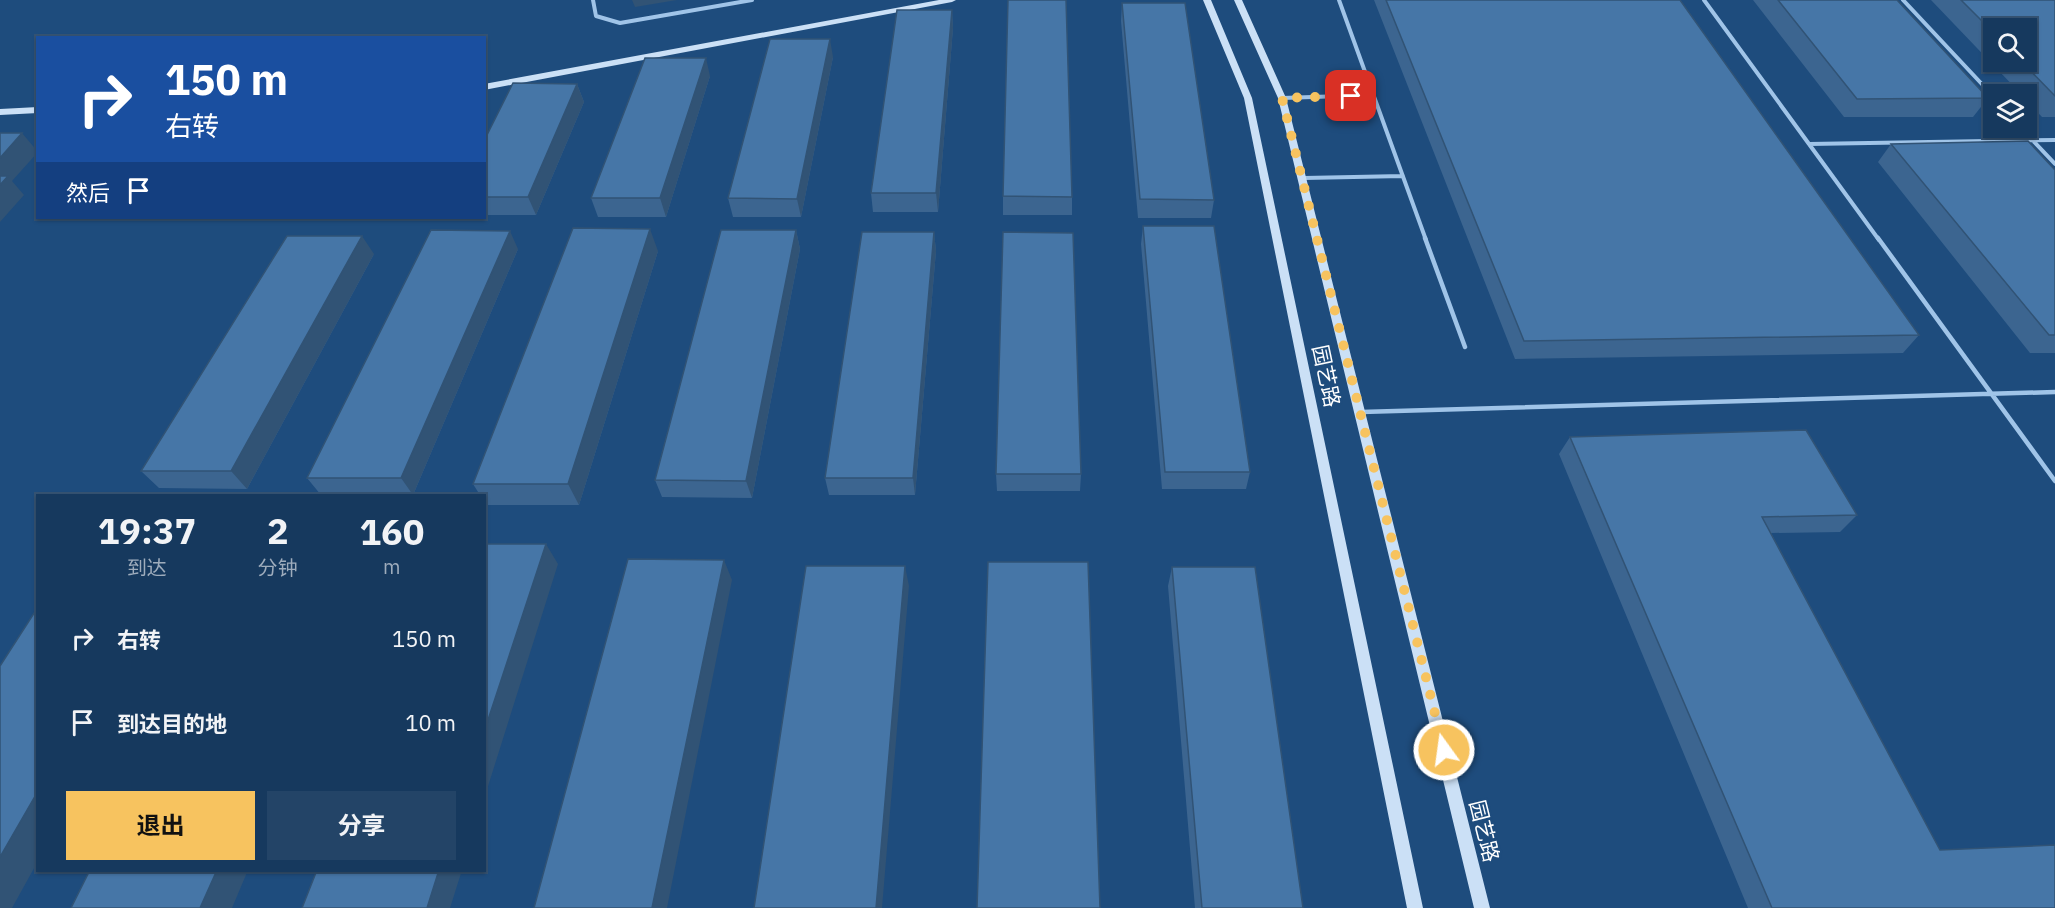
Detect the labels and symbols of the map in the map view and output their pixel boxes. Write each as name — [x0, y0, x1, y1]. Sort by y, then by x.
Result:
pin — [1325, 70, 1376, 121]
street label: 园艺路 — [1307, 342, 1347, 410]
position arrow — [1412, 718, 1476, 782]
street label: 园艺路 — [1464, 797, 1506, 865]

